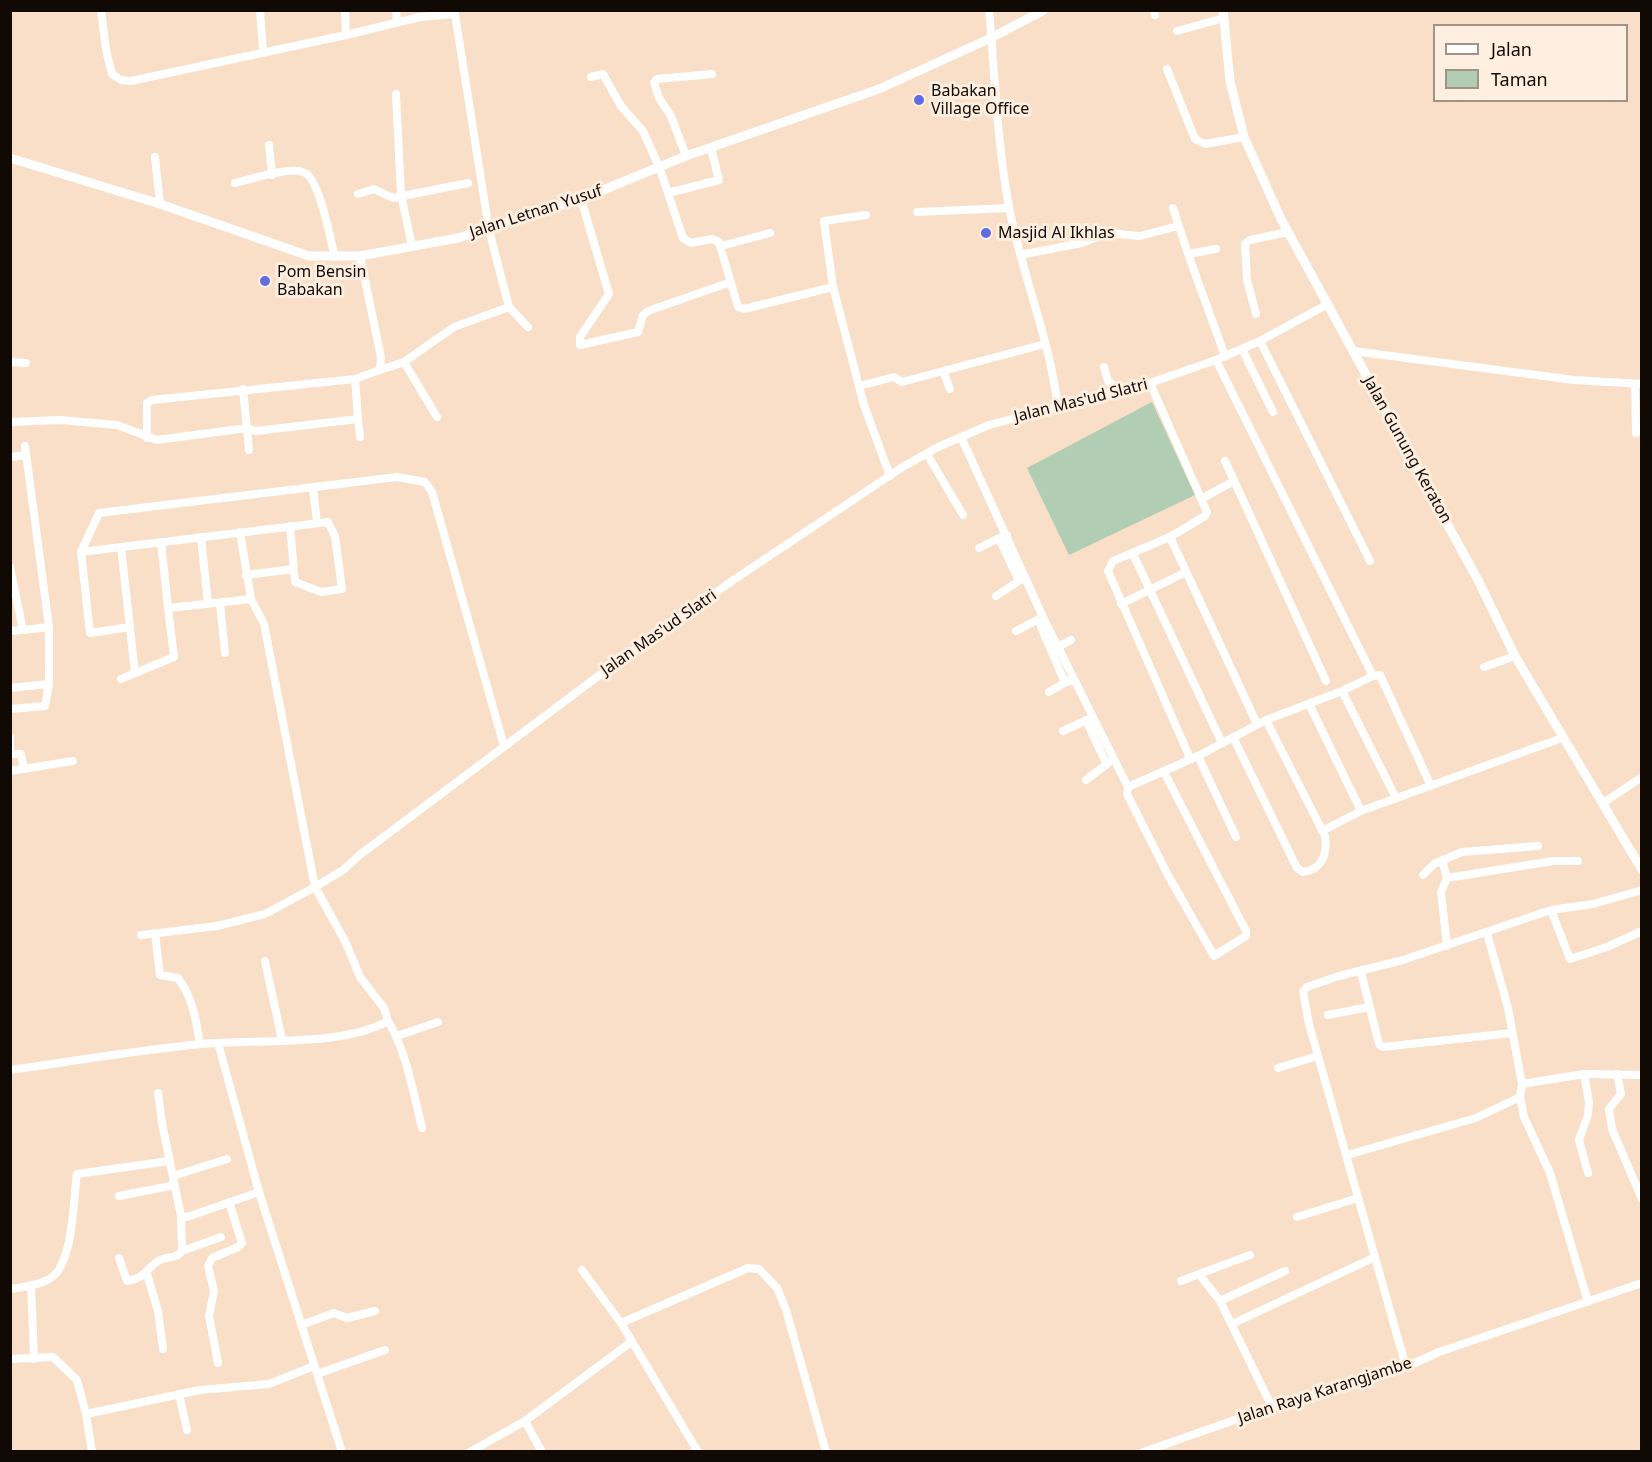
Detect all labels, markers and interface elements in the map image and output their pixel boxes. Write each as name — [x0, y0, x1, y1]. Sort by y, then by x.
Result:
legend — [1433, 24, 1628, 102]
text: Jalan — [1491, 37, 1532, 61]
text: Taman — [1491, 67, 1548, 91]
place label: Babakan Village Office — [931, 81, 1029, 119]
marker: Babakan Village Office — [912, 93, 926, 107]
street label: Jalan Letnan Yusuf — [467, 182, 605, 242]
place label: Masjid Al Ikhlas — [998, 223, 1115, 243]
marker: Masjid Al Ikhlas — [979, 226, 993, 240]
place label: Pom Bensin Babakan — [277, 262, 366, 300]
marker: Pom Bensin Babakan — [258, 274, 272, 288]
street label: Jalan Gunung Keraton — [1359, 373, 1455, 527]
street label: Jalan Mas'ud Slatri — [1012, 375, 1150, 427]
street label: Jalan Mas'ud Slatri — [597, 586, 721, 680]
street label: Jalan Raya Karangjambe — [1236, 1354, 1414, 1428]

